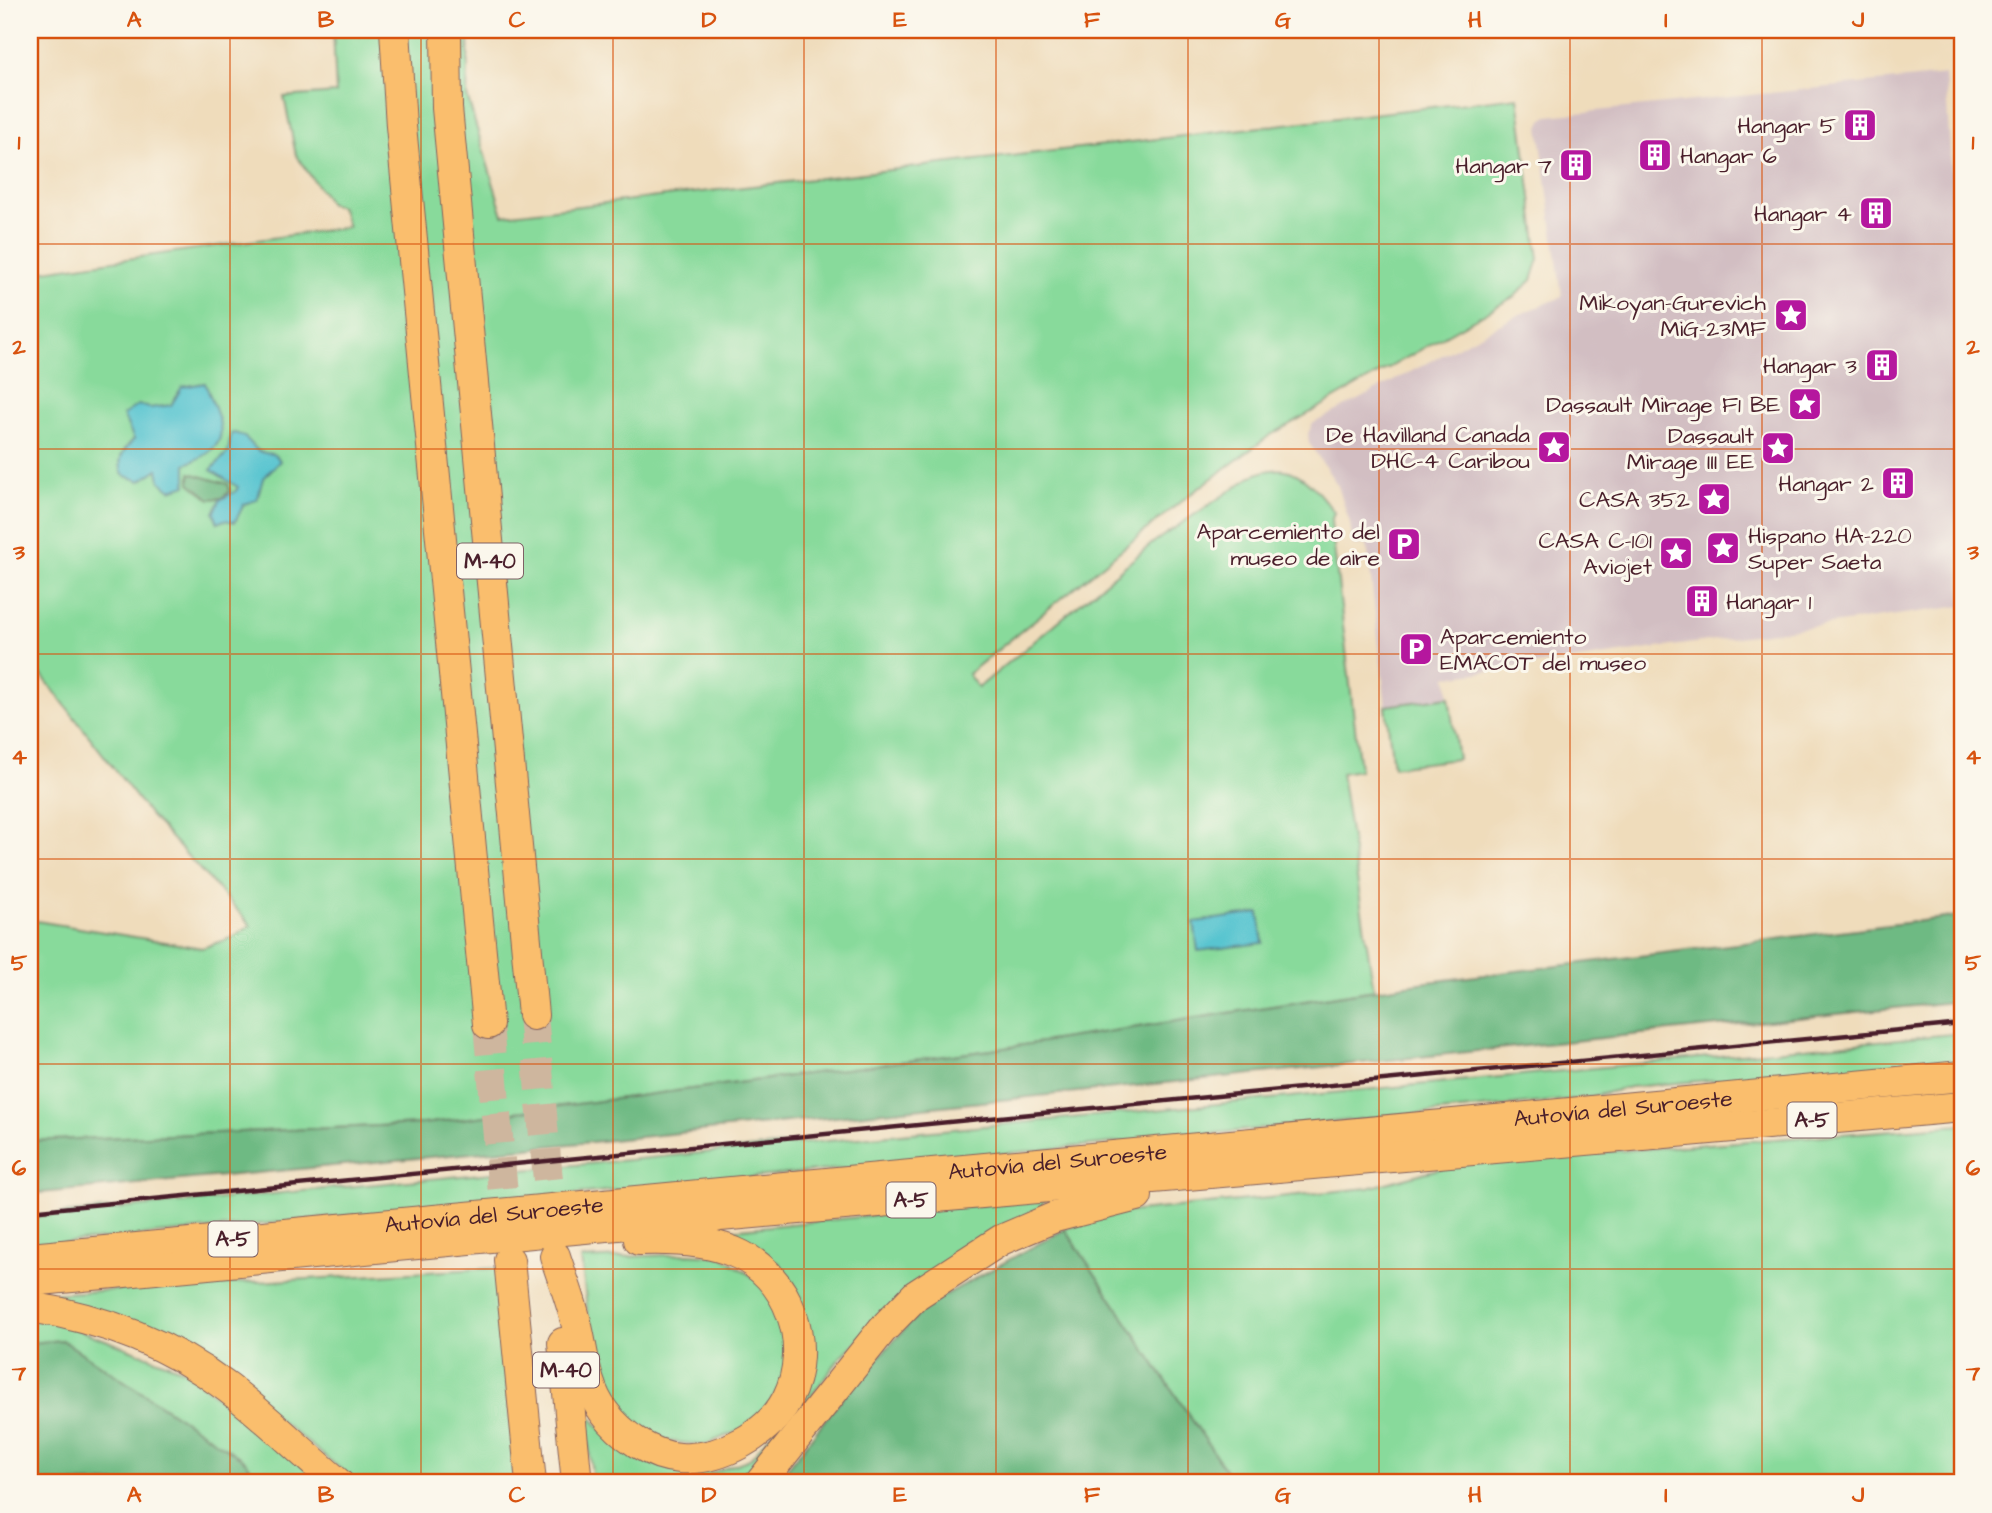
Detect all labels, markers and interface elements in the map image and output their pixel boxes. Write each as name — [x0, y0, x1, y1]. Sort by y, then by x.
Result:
text: A — [127, 4, 142, 36]
text: B — [318, 4, 335, 36]
text: C — [509, 4, 526, 36]
text: D — [702, 4, 717, 36]
text: E — [893, 4, 907, 36]
text: F — [1084, 4, 1101, 36]
text: G — [1275, 4, 1291, 36]
text: H — [1468, 4, 1482, 36]
text: I — [1664, 4, 1668, 36]
text: J — [1851, 4, 1865, 36]
building icon: Hangar 5 — [1841, 106, 1879, 144]
place label: Hangar 5 — [1737, 110, 1836, 143]
text: 1 — [18, 126, 21, 158]
text: 1 — [1972, 126, 1975, 158]
building icon: Hangar 6 — [1636, 136, 1674, 174]
place label: Hangar 6 — [1680, 140, 1777, 173]
building icon: Hangar 7 — [1557, 146, 1595, 184]
place label: Hangar 7 — [1455, 150, 1552, 183]
building icon: Hangar 4 — [1857, 194, 1895, 232]
place label: Hangar 4 — [1754, 198, 1852, 231]
place label: Mikoyan-Gurevich MiG-23MF — [1579, 287, 1767, 345]
place icon: Mikoyan-Gurevich MiG-23MF — [1772, 296, 1810, 334]
text: 2 — [11, 331, 26, 363]
text: 2 — [1965, 331, 1980, 363]
building icon: Hangar 3 — [1863, 346, 1901, 384]
place label: Hangar 3 — [1763, 350, 1857, 383]
place icon: Dassault Mirage F1 BE — [1786, 385, 1824, 423]
place label: Dassault Mirage F1 BE — [1546, 389, 1780, 422]
place label: De Havilland Canada DHC-4 Caribou — [1326, 419, 1530, 477]
place label: Dassault Mirage III EE — [1627, 420, 1755, 479]
place icon: De Havilland Canada DHC-4 Caribou — [1535, 428, 1573, 466]
place icon: Dassault Mirage III EE — [1759, 429, 1797, 467]
building icon: Hangar 2 — [1879, 464, 1917, 502]
place label: Hangar 2 — [1778, 468, 1874, 501]
place icon: CASA 352 — [1695, 480, 1733, 518]
place label: CASA 352 — [1579, 484, 1690, 516]
place label: Aparcemiento del museo de aire — [1196, 516, 1380, 574]
place label: Hispano HA-220 Super Saeta — [1748, 520, 1912, 578]
parking icon: Aparcemiento del museo de aire — [1385, 525, 1423, 563]
place label: CASA C-101 Aviojet — [1538, 525, 1653, 583]
place icon: Hispano HA-220 Super Saeta — [1704, 529, 1742, 567]
place icon: CASA C-101 Aviojet — [1657, 534, 1695, 572]
text: 3 — [12, 536, 25, 568]
text: 3 — [1966, 536, 1979, 568]
road number: M-40 — [457, 544, 523, 578]
building icon: Hangar 1 — [1683, 582, 1721, 620]
place label: Hangar 1 — [1726, 586, 1812, 619]
place label: Aparcemiento EMACOT del museo — [1440, 621, 1646, 679]
parking icon: Aparcemiento EMACOT del museo — [1397, 630, 1435, 668]
text: 4 — [11, 741, 27, 773]
text: 4 — [1965, 741, 1981, 773]
text: 5 — [11, 947, 28, 979]
text: 5 — [1965, 947, 1982, 979]
street label: Autovía del Suroeste — [1512, 1083, 1734, 1135]
road number: A-5 — [1787, 1102, 1836, 1138]
street label: Autovía del Suroeste — [947, 1136, 1169, 1188]
text: 6 — [12, 1152, 27, 1184]
text: 6 — [1966, 1152, 1981, 1184]
road number: A-5 — [886, 1182, 936, 1218]
street label: Autovía del Suroeste — [383, 1189, 605, 1242]
road number: A-5 — [208, 1222, 258, 1256]
road number: M-40 — [533, 1352, 599, 1388]
text: 7 — [11, 1357, 27, 1389]
text: 7 — [1965, 1357, 1981, 1389]
text: A — [127, 1479, 142, 1511]
text: B — [318, 1479, 335, 1511]
text: C — [509, 1479, 526, 1511]
text: D — [702, 1479, 717, 1511]
text: E — [893, 1479, 907, 1511]
text: F — [1084, 1479, 1101, 1511]
text: G — [1275, 1479, 1291, 1511]
text: H — [1468, 1479, 1482, 1511]
text: I — [1664, 1479, 1668, 1511]
text: J — [1851, 1479, 1865, 1511]

